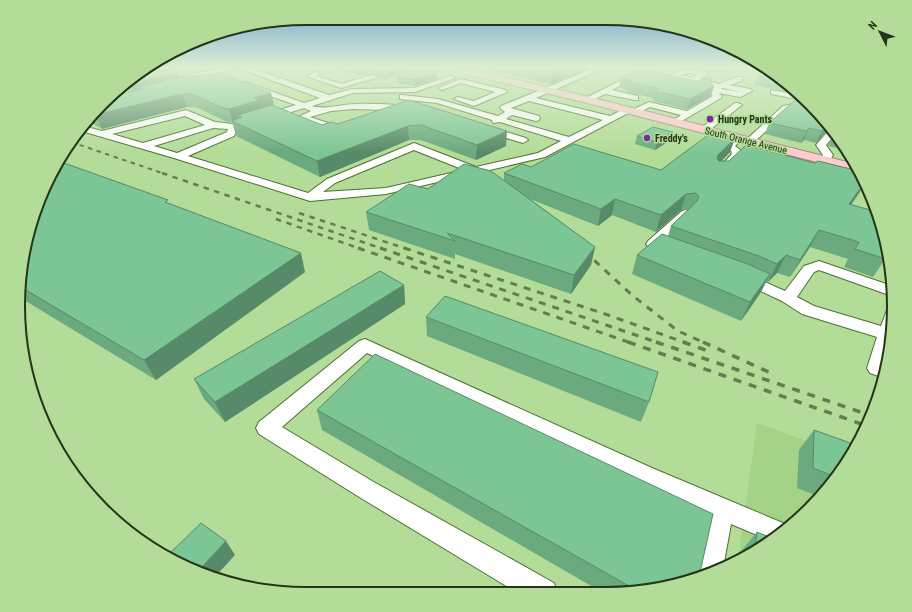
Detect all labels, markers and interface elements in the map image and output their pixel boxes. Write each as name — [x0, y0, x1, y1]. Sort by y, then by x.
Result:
north arrow — [860, 12, 900, 52]
text: N — [866, 19, 880, 33]
marker: Hungry Pants — [705, 114, 715, 124]
place label: Hungry Pants — [718, 114, 772, 125]
street label: South Orange Avenue — [704, 125, 788, 156]
marker: Freddy's — [642, 133, 652, 143]
place label: Freddy's — [655, 133, 688, 144]

